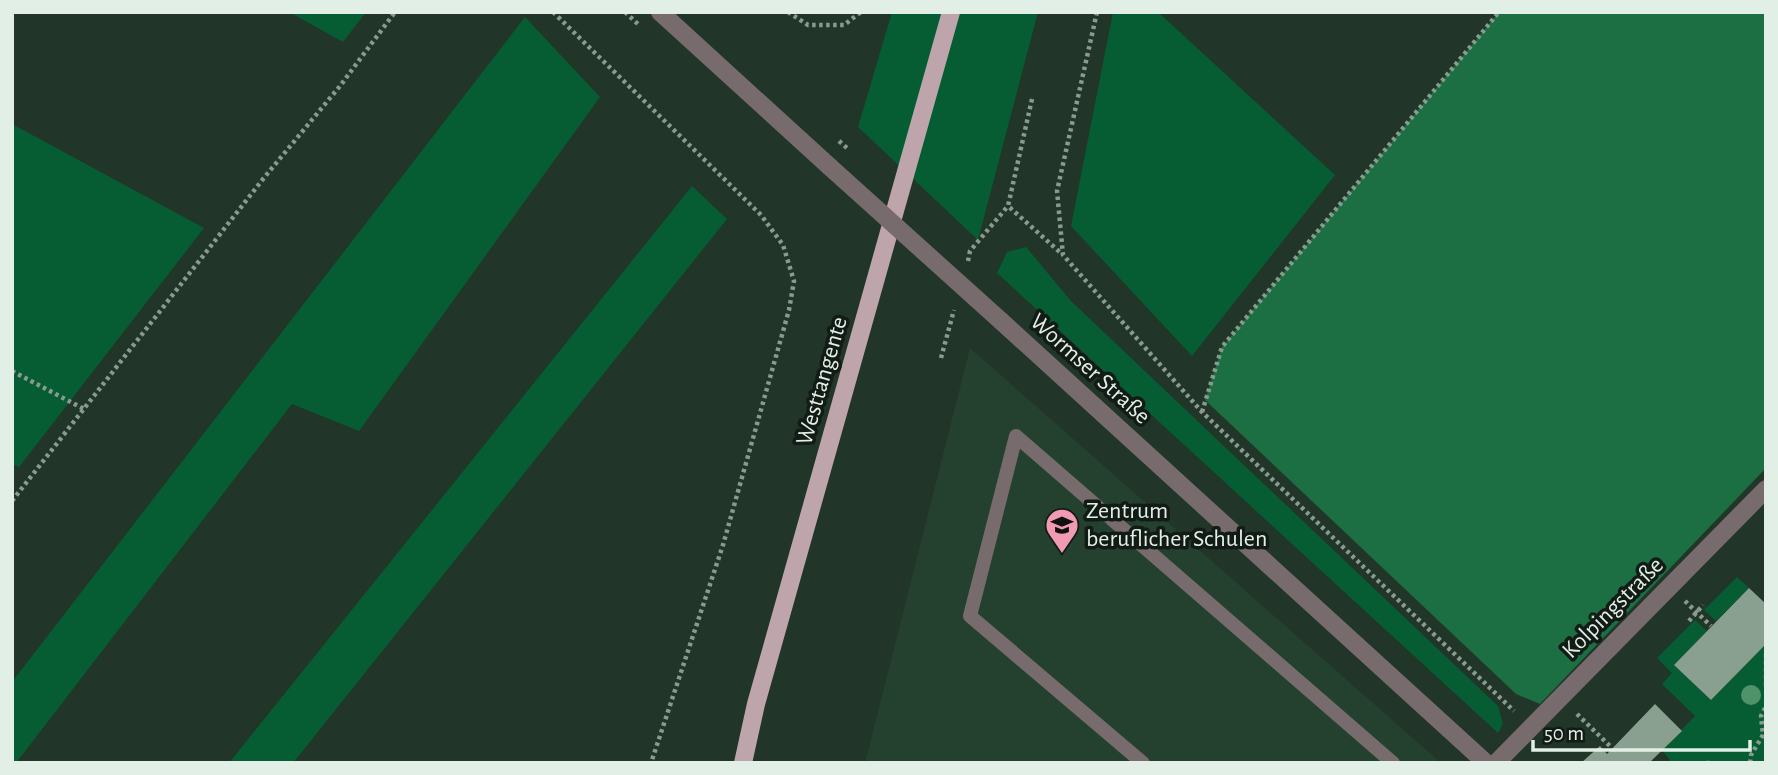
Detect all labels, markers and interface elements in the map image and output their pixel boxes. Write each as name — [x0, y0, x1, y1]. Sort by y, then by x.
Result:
street label: Wormser Straße — [1025, 309, 1155, 429]
street label: Westtangente — [792, 314, 852, 448]
place label: Zentrum beruflicher Schulen — [1086, 499, 1267, 551]
school or university icon: Zentrum beruflicher Schulen — [1043, 506, 1081, 555]
street label: Kolpingstraße — [1558, 553, 1668, 663]
scale bar — [1533, 708, 1750, 752]
text: 50 m — [1544, 723, 1584, 744]

